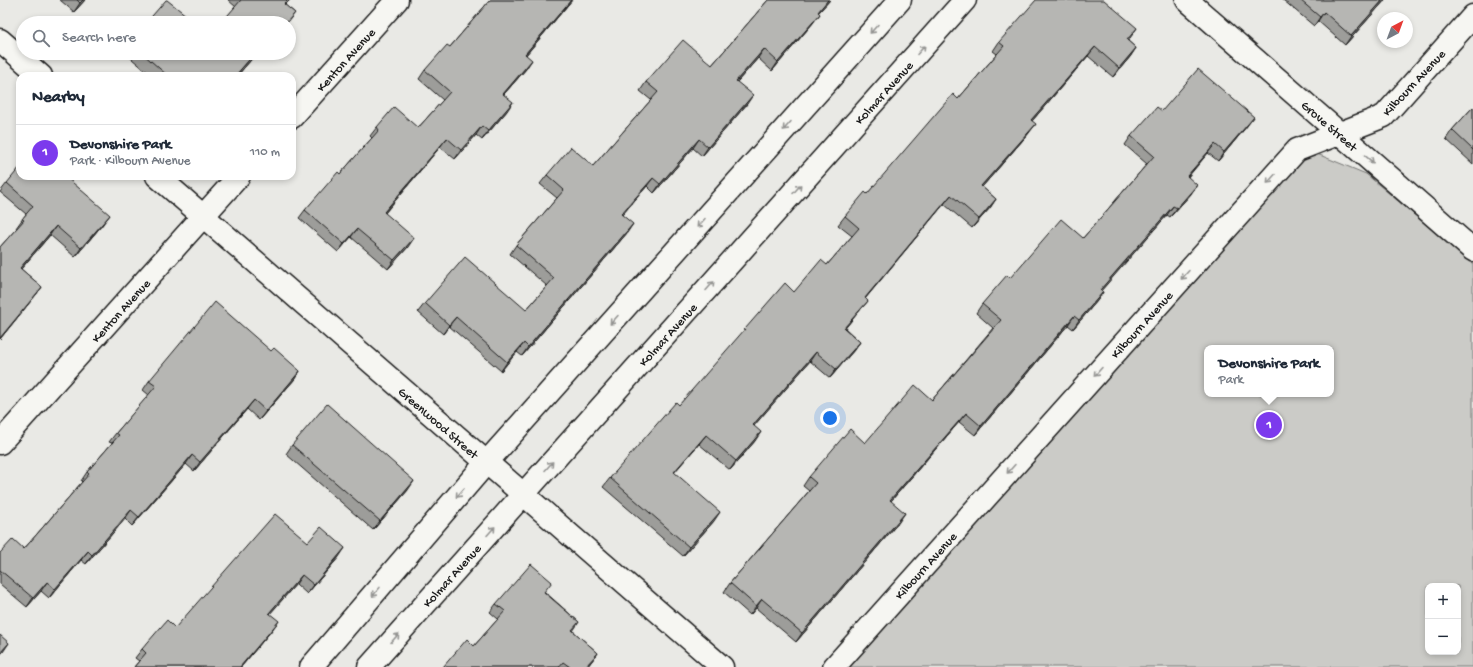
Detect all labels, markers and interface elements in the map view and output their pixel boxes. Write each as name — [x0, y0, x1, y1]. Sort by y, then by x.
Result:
north arrow — [1377, 12, 1413, 48]
search box — [16, 16, 296, 60]
one-way arrow — [869, 24, 879, 34]
street label: Kenton Avenue — [314, 26, 380, 96]
icon: search — [30, 27, 52, 49]
text: Search here — [62, 29, 136, 47]
one-way arrow — [916, 45, 925, 55]
street label: Kilbourn Avenue — [1380, 47, 1450, 120]
street label: Kolmar Avenue — [853, 59, 917, 128]
text: Nearby — [32, 88, 85, 108]
street label: Grove Street — [1297, 98, 1361, 157]
one-way arrow — [783, 121, 792, 131]
text: Devonshire Park — [70, 136, 171, 154]
text: 1 — [42, 145, 48, 160]
text: 110 m — [250, 145, 280, 160]
text: Park · Kilbourn Avenue — [70, 154, 191, 169]
one-way arrow — [1364, 154, 1374, 164]
one-way arrow — [1267, 173, 1276, 184]
one-way arrow — [792, 184, 801, 194]
one-way arrow — [696, 218, 705, 228]
one-way arrow — [1180, 270, 1189, 281]
street label: Kenton Avenue — [89, 277, 155, 347]
one-way arrow — [706, 280, 715, 291]
street label: Kilbourn Avenue — [1109, 289, 1177, 362]
street label: Kolmar Avenue — [637, 301, 701, 370]
one-way arrow — [610, 314, 619, 324]
popup — [1204, 345, 1334, 397]
text: Devonshire Park — [1218, 355, 1320, 373]
one-way arrow — [1093, 367, 1102, 377]
text: Park — [1218, 373, 1243, 388]
street label: Greenwood Street — [394, 385, 482, 464]
your location — [820, 408, 840, 428]
pin: 1 — [1256, 410, 1282, 440]
one-way arrow — [545, 461, 554, 472]
one-way arrow — [1006, 464, 1016, 474]
one-way arrow — [456, 487, 465, 498]
one-way arrow — [487, 526, 496, 536]
street label: Kilbourn Avenue — [893, 530, 961, 603]
street label: Kolmar Avenue — [421, 542, 485, 611]
map controls — [1425, 583, 1461, 655]
button: + — [1425, 583, 1461, 619]
one-way arrow — [371, 586, 380, 597]
button: − — [1425, 619, 1461, 655]
one-way arrow — [390, 633, 399, 643]

